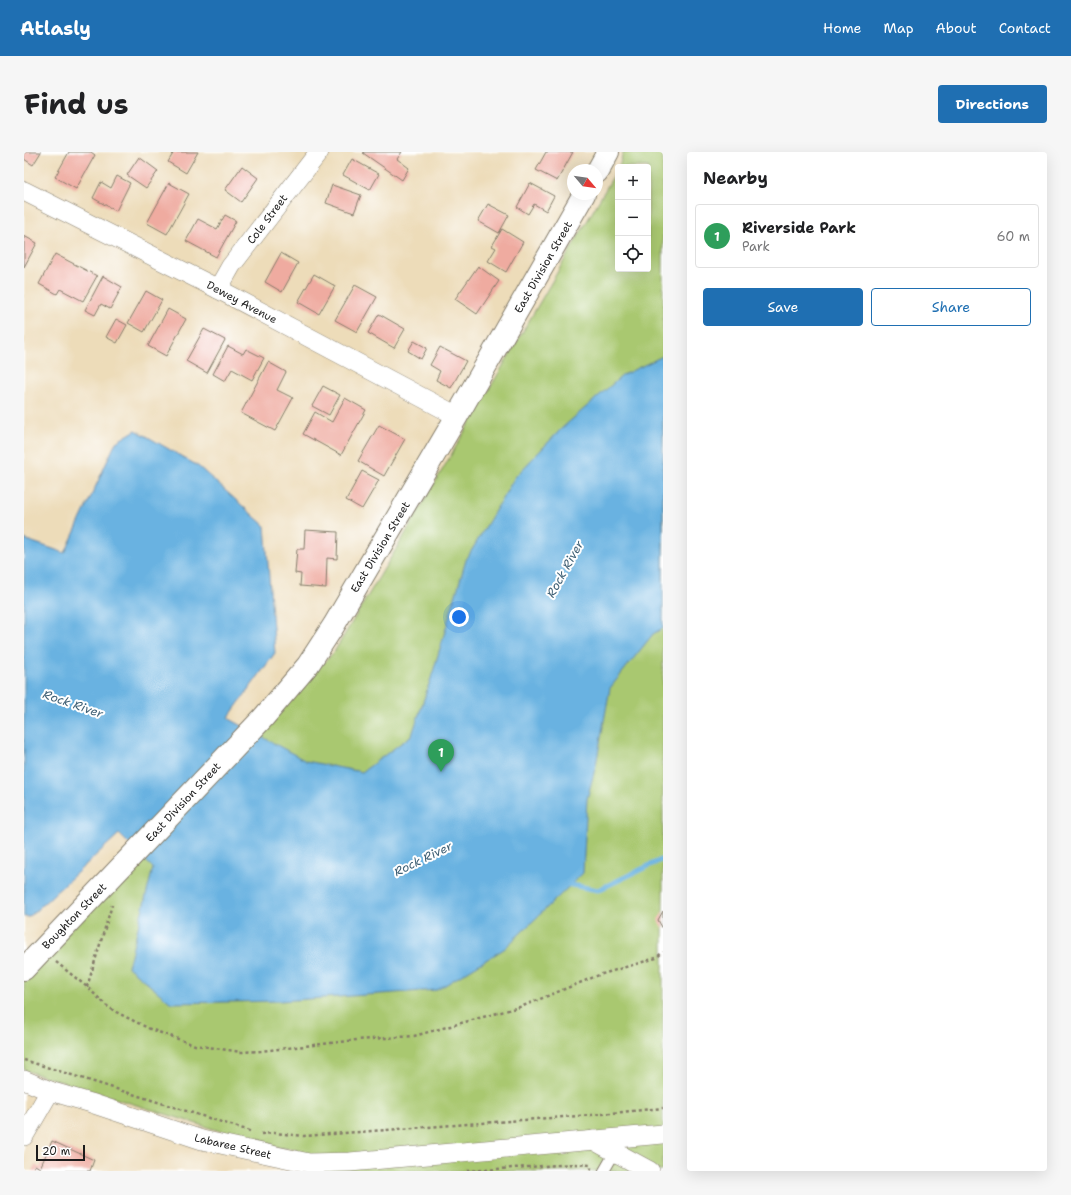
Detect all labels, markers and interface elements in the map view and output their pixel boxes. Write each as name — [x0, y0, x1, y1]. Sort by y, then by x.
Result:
text: Atlasly — [20, 16, 91, 41]
text: Home — [823, 19, 862, 37]
text: Map — [884, 19, 914, 37]
text: About — [936, 19, 977, 37]
text: Contact — [999, 19, 1051, 37]
text: Find us — [24, 85, 129, 123]
button: Directions — [938, 85, 1047, 123]
north arrow — [567, 164, 603, 200]
map controls — [615, 164, 651, 272]
button: + — [615, 164, 651, 200]
text: Nearby — [703, 167, 768, 189]
street label: Cole Street — [244, 191, 291, 247]
button: − — [615, 200, 651, 236]
street label: East Division Street — [511, 218, 576, 316]
text: Riverside Park — [742, 218, 856, 238]
text: 1 — [714, 228, 720, 245]
text: 60 m — [997, 228, 1030, 245]
button: locate — [615, 236, 651, 272]
text: Park — [742, 238, 770, 255]
street label: Dewey Avenue — [204, 278, 280, 327]
button: Save — [703, 288, 863, 326]
button: Share — [871, 288, 1031, 326]
street label: East Division Street — [347, 499, 414, 596]
water label: Rock River — [543, 537, 587, 600]
your location — [449, 607, 469, 627]
water label: Rock River — [41, 686, 106, 722]
pin: 1 — [428, 739, 454, 772]
street label: East Division Street — [142, 759, 224, 845]
water label: Rock River — [391, 838, 455, 880]
street label: Boughton Street — [39, 880, 110, 953]
street label: Labaree Street — [193, 1130, 273, 1163]
scale bar — [36, 1143, 85, 1162]
text: 20 m — [42, 1144, 70, 1159]

